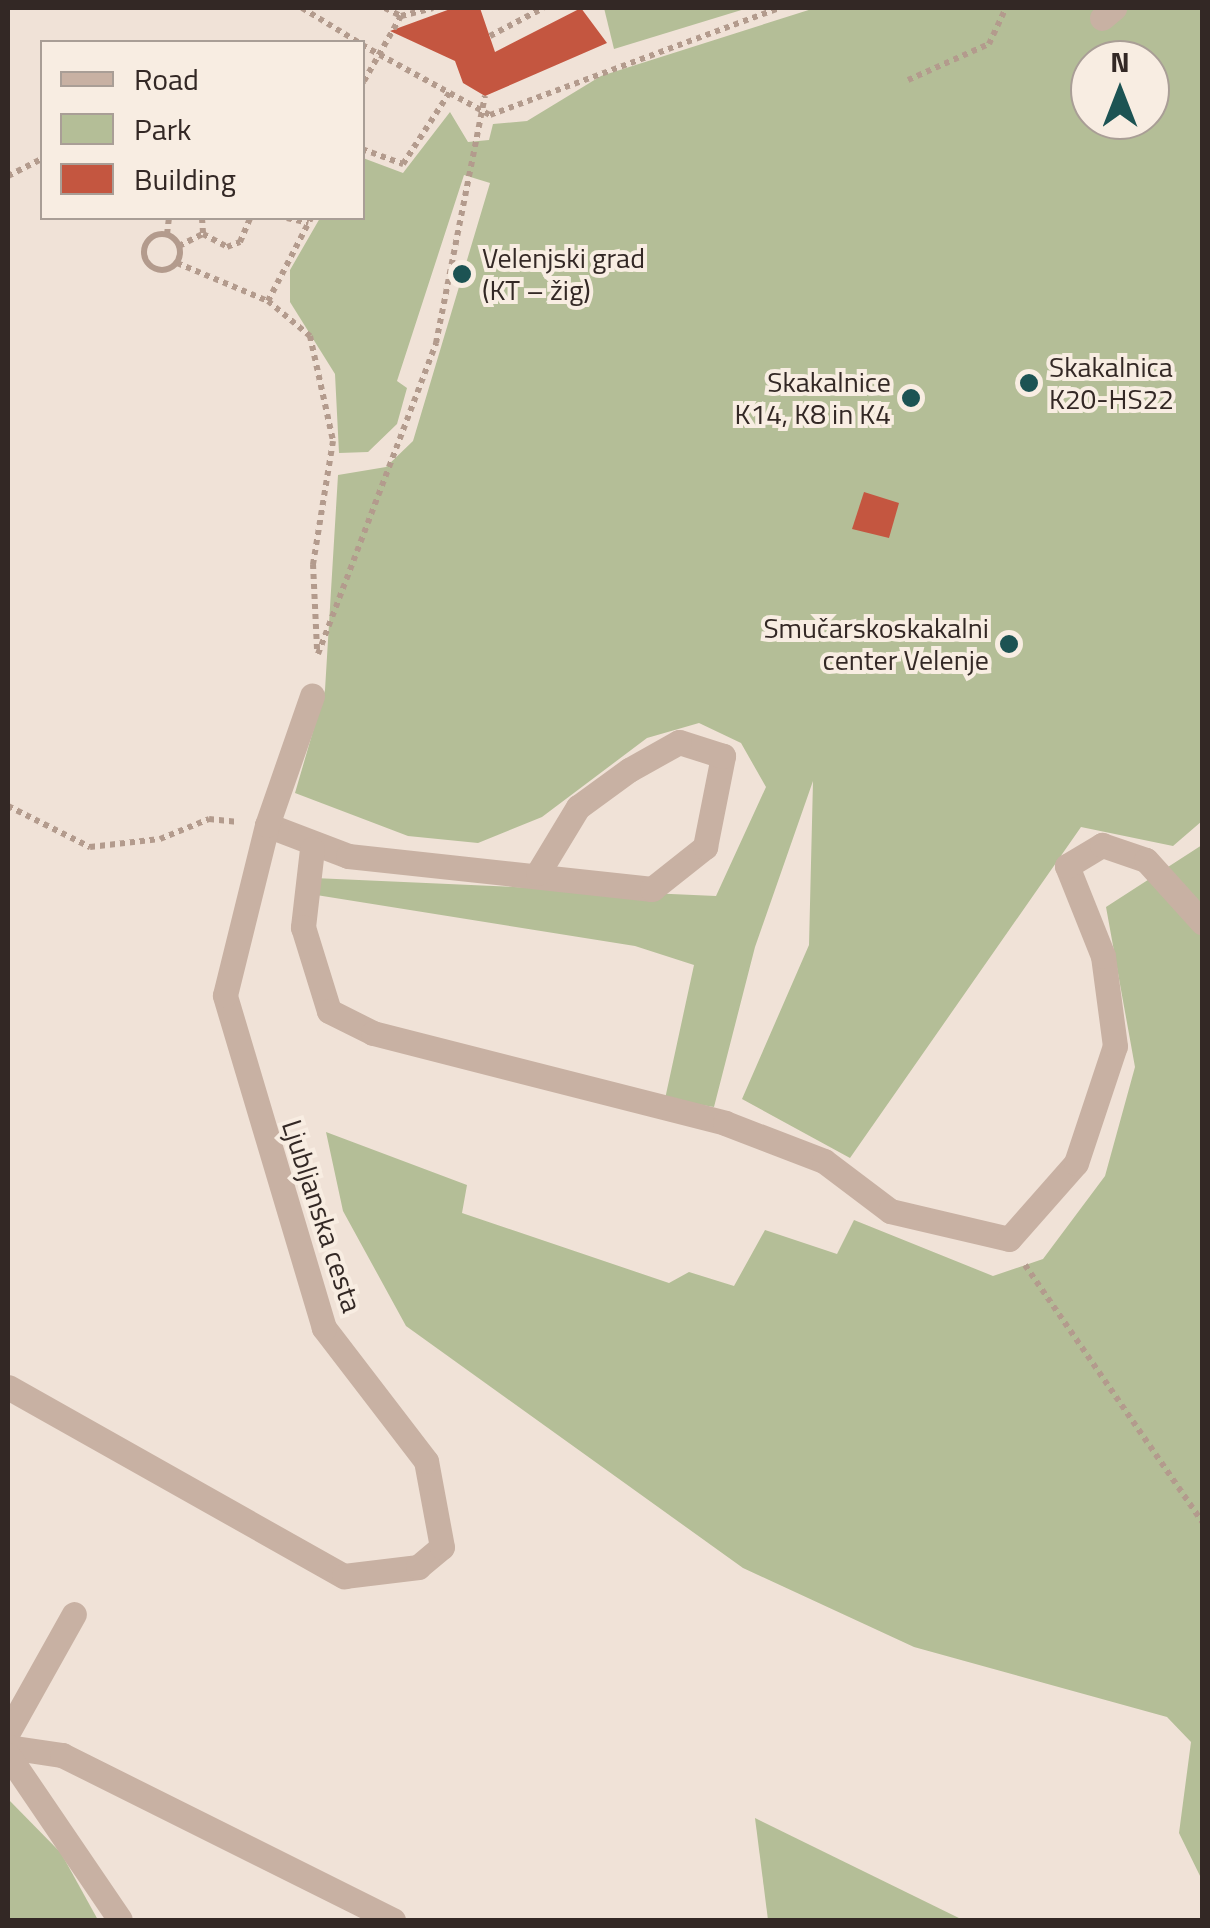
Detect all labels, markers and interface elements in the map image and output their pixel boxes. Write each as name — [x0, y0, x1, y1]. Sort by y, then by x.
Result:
legend — [40, 40, 365, 220]
north arrow — [1070, 40, 1170, 140]
text: N — [1110, 40, 1130, 83]
text: Road — [134, 56, 199, 102]
text: Park — [134, 106, 191, 152]
text: Building — [134, 156, 236, 202]
place label: Velenjski grad (KT – žig) — [482, 241, 645, 307]
marker: Velenjski grad (KT – žig) — [451, 263, 473, 285]
place label: Skakalnica K20-HS22 — [1049, 350, 1174, 416]
place label: Skakalnice K14, K8 in K4 — [735, 365, 891, 431]
marker: Skakalnica K20-HS22 — [1018, 372, 1040, 394]
marker: Skakalnice K14, K8 in K4 — [900, 387, 922, 409]
place label: Smučarskoskakalni center Velenje — [763, 611, 989, 677]
marker: Smučarskoskakalni center Velenje — [998, 633, 1020, 655]
street label: Ljubljanska cesta — [275, 1116, 369, 1316]

